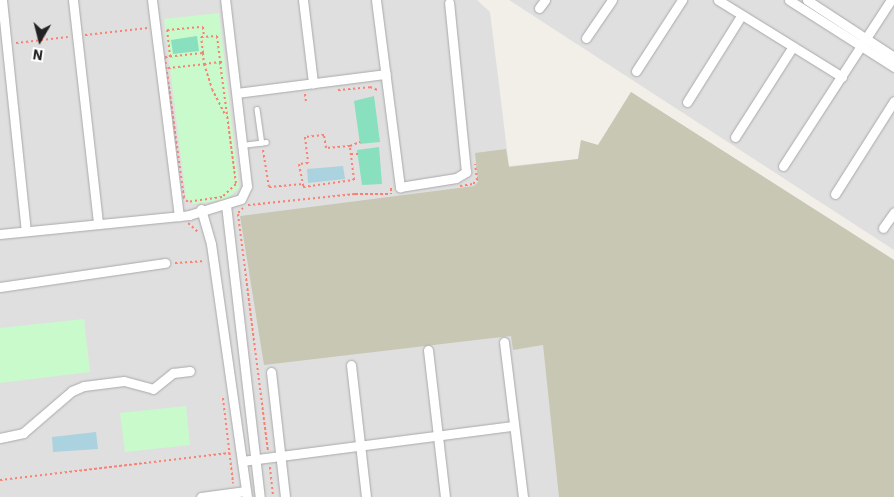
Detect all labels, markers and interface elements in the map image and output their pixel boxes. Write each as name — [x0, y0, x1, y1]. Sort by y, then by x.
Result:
north arrow — [15, 15, 65, 65]
text: N — [32, 45, 44, 64]

